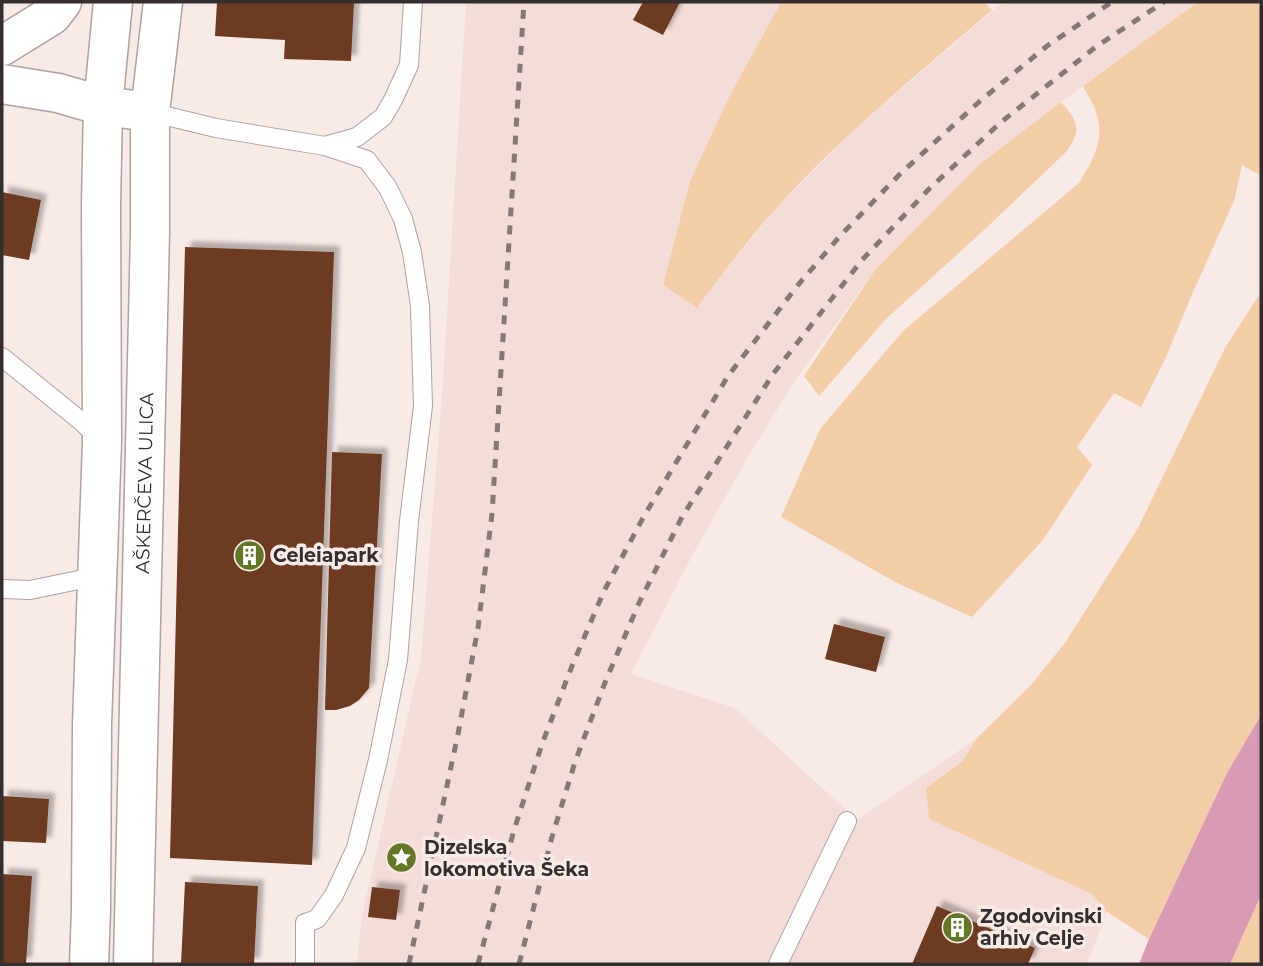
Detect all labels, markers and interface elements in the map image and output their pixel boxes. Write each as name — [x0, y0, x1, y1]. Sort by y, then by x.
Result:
street label: AŠKERČEVA ULICA — [131, 392, 158, 574]
building icon: Celeiapark — [233, 538, 267, 572]
place label: Celeiapark — [273, 544, 379, 567]
place label: Dizelska lokomotiva Šeka — [424, 836, 589, 881]
place icon: Dizelska lokomotiva Šeka — [384, 841, 418, 875]
place label: Zgodovinski arhiv Celje — [980, 905, 1102, 950]
building icon: Zgodovinski arhiv Celje — [940, 910, 974, 944]

